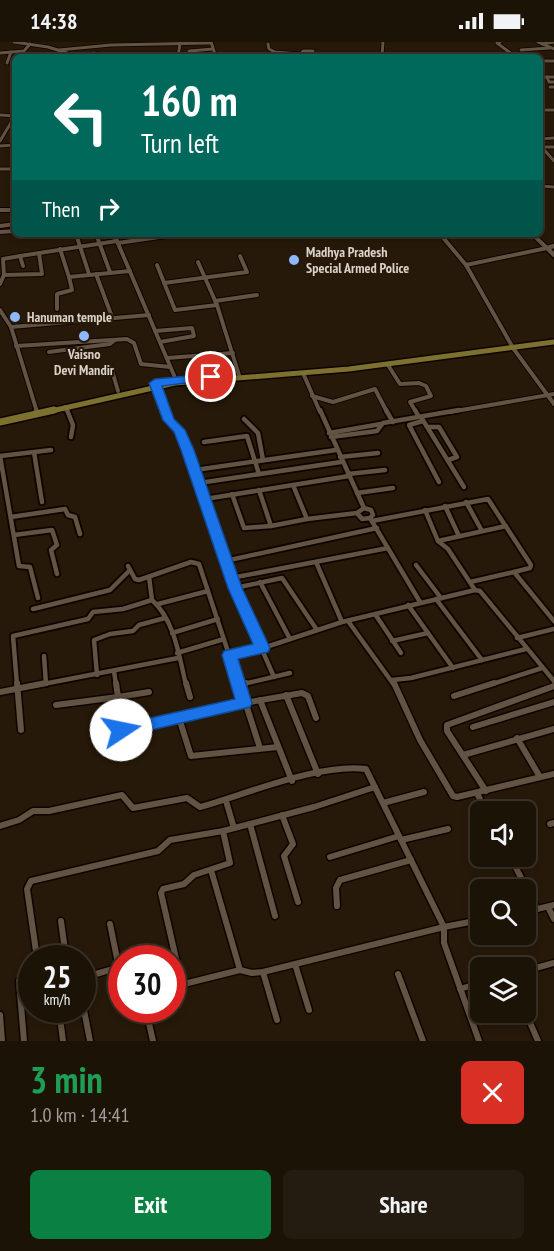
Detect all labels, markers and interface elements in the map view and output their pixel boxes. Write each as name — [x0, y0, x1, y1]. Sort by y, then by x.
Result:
text: 14:38 — [30, 7, 78, 35]
text: 160 m — [141, 73, 238, 128]
icon: left — [42, 78, 120, 156]
text: Turn left — [141, 126, 219, 160]
icon: right — [92, 192, 125, 225]
text: Then — [42, 195, 80, 223]
place label: Madhya Pradesh Special Armed Police — [306, 243, 409, 277]
marker: Madhya Pradesh Special Armed Police — [287, 253, 301, 267]
place label: Hanuman temple — [27, 308, 112, 326]
marker: Hanuman temple — [8, 310, 22, 324]
marker: Vaisno Devi Mandir — [77, 329, 91, 343]
place label: Vaisno Devi Mandir — [54, 345, 115, 379]
pin — [185, 351, 236, 402]
icon: arrive — [194, 360, 227, 393]
position arrow — [89, 698, 153, 762]
map controls — [470, 801, 536, 1023]
button: sound — [470, 801, 536, 867]
button: search — [470, 879, 536, 945]
speed limit sign: 30 — [108, 945, 186, 1023]
text: 25 — [43, 957, 71, 996]
button: layers — [470, 957, 536, 1023]
text: km/h — [44, 990, 70, 1009]
text: 3 min — [30, 1056, 103, 1103]
button: close — [461, 1061, 524, 1124]
text: 1.0 km · 14:41 — [30, 1102, 129, 1128]
button: Exit — [30, 1170, 271, 1239]
button: Share — [283, 1170, 524, 1239]

